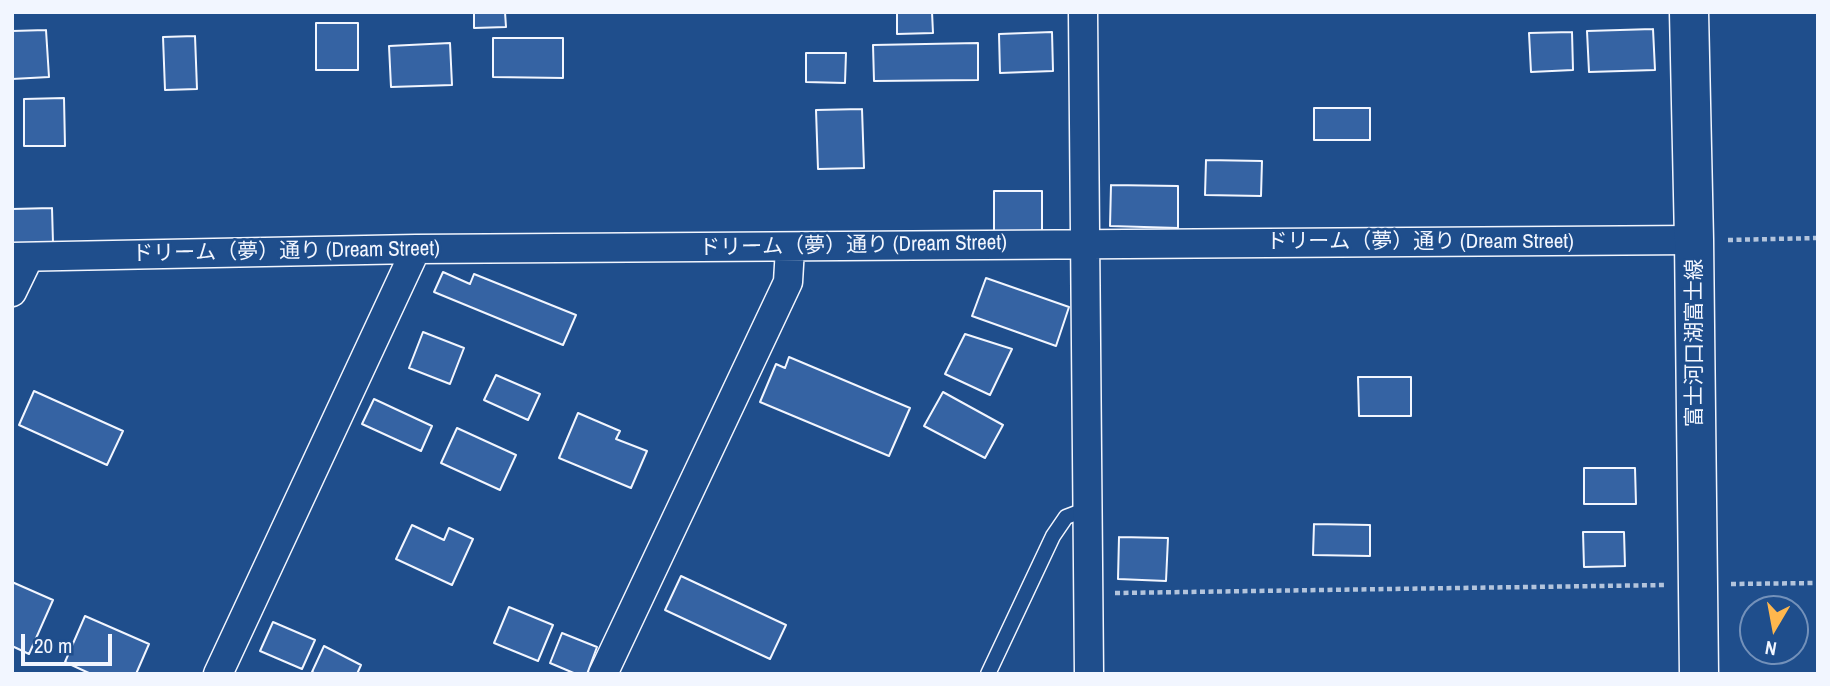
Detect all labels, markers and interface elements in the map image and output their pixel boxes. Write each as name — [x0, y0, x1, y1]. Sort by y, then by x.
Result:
street label: ドリーム（夢）通り (Dream Street) — [1266, 229, 1574, 255]
street label: ドリーム（夢）通り (Dream Street) — [699, 231, 1007, 261]
street label: ドリーム（夢）通り (Dream Street) — [132, 237, 440, 267]
street label: 富士河口湖富士線 — [1682, 259, 1708, 427]
north arrow — [1739, 595, 1809, 665]
scale bar — [24, 620, 116, 664]
text: 20 m — [34, 631, 72, 660]
text: N — [1763, 635, 1778, 662]

